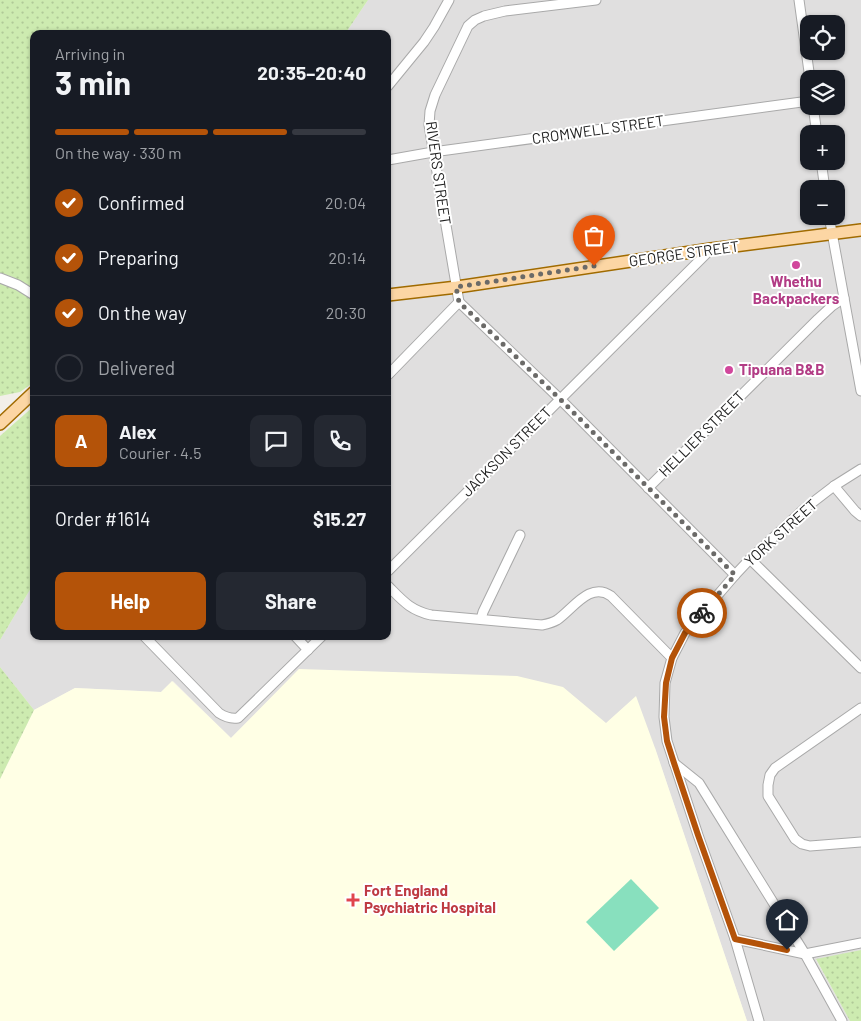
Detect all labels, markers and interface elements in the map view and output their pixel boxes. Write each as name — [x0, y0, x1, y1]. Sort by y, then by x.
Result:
map controls — [800, 15, 845, 225]
button: locate — [800, 15, 845, 60]
text: Arriving in — [55, 44, 125, 63]
text: 20:35–20:40 — [257, 61, 366, 84]
text: 3 min — [55, 63, 131, 101]
button: layers — [800, 70, 845, 115]
street label: CROMWELL STREET — [531, 111, 665, 147]
street label: RIVERS STREET — [423, 120, 455, 226]
button: + — [800, 125, 845, 170]
text: On the way · 330 m — [55, 143, 181, 162]
button: − — [800, 180, 845, 225]
icon: check — [55, 189, 83, 217]
text: Confirmed — [98, 191, 185, 214]
text: 20:04 — [325, 193, 366, 212]
pin — [573, 215, 615, 266]
icon: bag — [580, 222, 608, 250]
street label: GEORGE STREET — [628, 236, 740, 270]
icon: check — [55, 244, 83, 272]
text: Preparing — [98, 246, 179, 269]
text: 20:14 — [329, 248, 366, 267]
marker: Whethu Backpackers — [790, 259, 802, 271]
place label: Whethu Backpackers — [753, 272, 840, 307]
icon: check — [55, 299, 83, 327]
text: On the way — [98, 301, 187, 324]
text: 20:30 — [326, 303, 366, 322]
text: Delivered — [98, 356, 175, 379]
place label: Tipuana B&B — [739, 360, 824, 378]
marker: Tipuana B&B — [723, 364, 735, 376]
street label: HELLIER STREET — [655, 387, 748, 480]
street label: JACKSON STREET — [458, 403, 555, 500]
button: chat — [250, 415, 302, 467]
button: phone — [314, 415, 366, 467]
text: Alex — [119, 420, 157, 443]
text: A — [75, 429, 87, 452]
text: Courier · 4.5 — [119, 443, 202, 462]
street label: YORK STREET — [740, 495, 820, 570]
text: Order #1614 — [55, 507, 151, 530]
text: $15.27 — [313, 507, 366, 530]
button: Help — [55, 572, 206, 630]
button: Share — [216, 572, 366, 630]
courier — [677, 588, 727, 638]
icon: bike — [688, 599, 716, 627]
place label: Fort England Psychiatric Hospital — [364, 881, 496, 916]
marker: Fort England Psychiatric Hospital — [346, 893, 360, 907]
pin — [766, 899, 808, 950]
icon: home — [773, 906, 801, 934]

